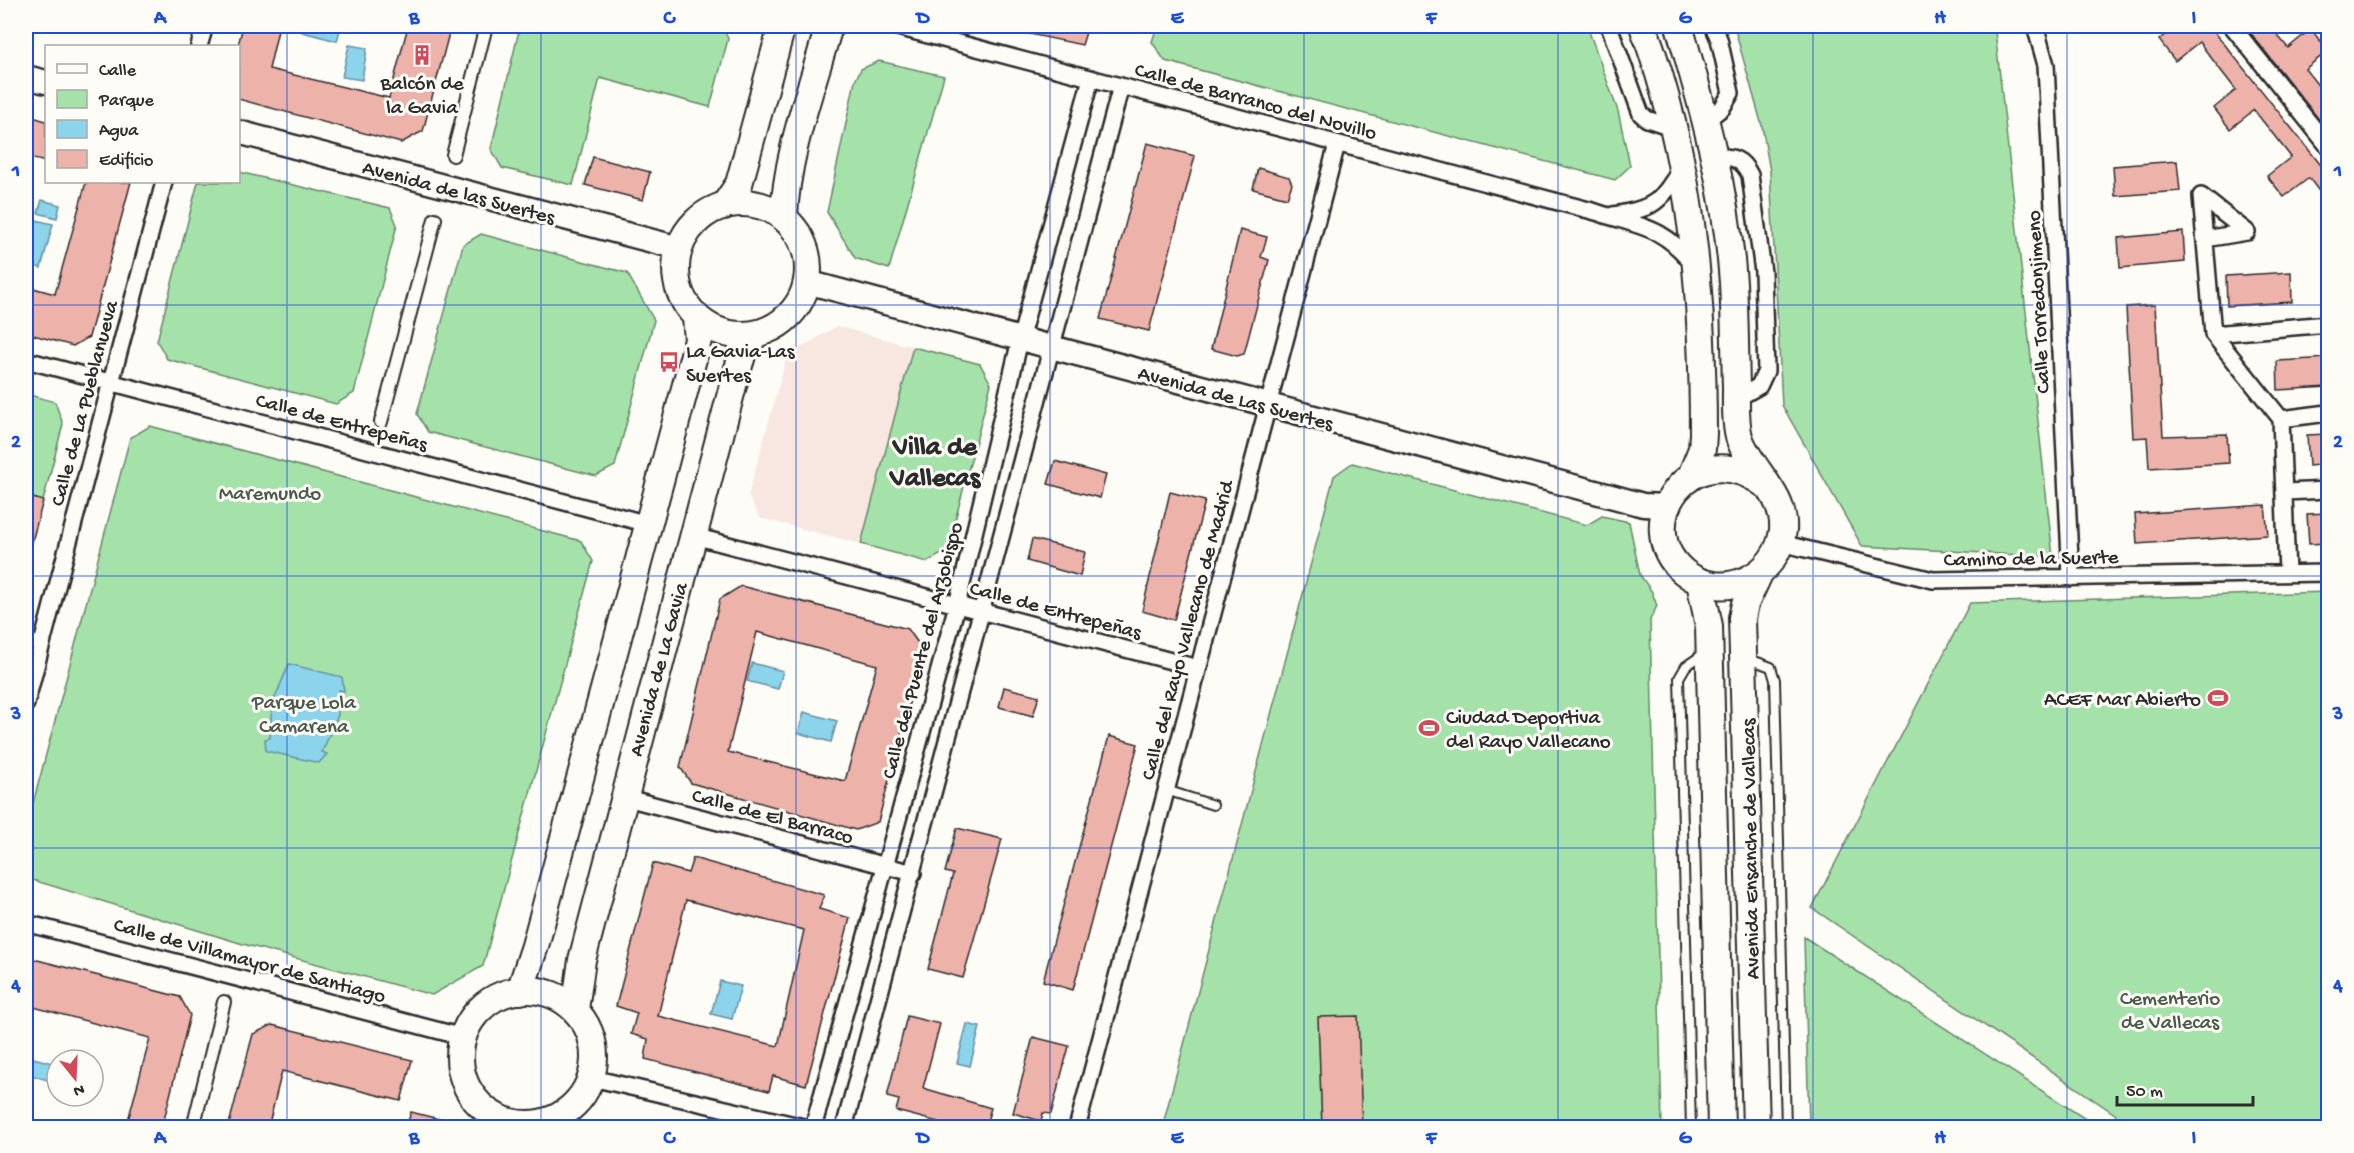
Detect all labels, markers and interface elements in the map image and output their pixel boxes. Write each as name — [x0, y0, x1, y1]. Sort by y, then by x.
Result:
text: A — [153, 8, 168, 31]
text: B — [408, 8, 420, 31]
text: C — [663, 8, 677, 31]
text: D — [914, 8, 930, 31]
text: E — [1171, 8, 1185, 31]
text: F — [1425, 8, 1438, 31]
text: G — [1679, 8, 1693, 31]
text: H — [1934, 8, 1946, 31]
text: I — [2192, 8, 2197, 31]
building icon: Balcón de la Gavia — [410, 43, 434, 67]
legend — [45, 45, 240, 183]
street label: Calle de Barranco del Novillo — [1131, 59, 1379, 148]
text: Calle — [99, 61, 137, 82]
place label: Balcón de la Gavia — [379, 73, 465, 122]
text: Parque — [98, 91, 155, 112]
text: Agua — [99, 121, 139, 142]
text: Edificio — [99, 151, 153, 172]
street label: Avenida de las Suertes — [359, 157, 558, 232]
text: 1 — [11, 161, 20, 184]
text: 1 — [2333, 161, 2342, 184]
street label: Calle Torredonjimeno — [2023, 210, 2058, 394]
street label: Calle de La Pueblanueva — [47, 297, 126, 509]
place label: La Gavia-Las Suertes — [686, 341, 796, 390]
bus stop icon: La Gavia-Las Suertes — [657, 350, 681, 374]
street label: Avenida de Las Suertes — [1135, 362, 1337, 439]
street label: Calle de Entrepeñas — [253, 389, 431, 460]
text: 2 — [11, 432, 21, 455]
text: 2 — [2333, 432, 2343, 455]
district label: Villa de Vallecas — [889, 433, 982, 496]
street label: Calle del Rayo Vallecano de Madrid — [1137, 477, 1242, 783]
park label: Maremundo — [219, 483, 321, 508]
street label: Calle del Puente del Arzobispo — [878, 520, 971, 782]
street label: Camino de la Suerte — [1943, 546, 2120, 575]
street label: Calle de Entrepeñas — [967, 577, 1145, 648]
street label: Avenida de La Gavia — [625, 579, 696, 759]
sports icon: ACEF Mar Abierto — [2206, 686, 2230, 710]
place label: ACEF Mar Abierto — [2044, 689, 2201, 714]
park label: Parque Lola Camarena — [251, 692, 357, 741]
text: 3 — [10, 704, 21, 727]
text: 3 — [2332, 704, 2343, 727]
place label: Ciudad Deportiva del Rayo Vallecano — [1446, 707, 1611, 756]
sports icon: Ciudad Deportiva del Rayo Vallecano — [1417, 716, 1441, 740]
street label: Avenida Ensanche de Vallecas — [1738, 717, 1767, 979]
street label: Calle de El Barraco — [689, 785, 856, 852]
street label: Calle de Villamayor de Santiago — [110, 914, 388, 1011]
text: 4 — [10, 976, 21, 999]
text: 4 — [2332, 976, 2343, 999]
park label: Cementerio de Vallecas — [2120, 988, 2220, 1037]
north arrow — [45, 1048, 105, 1108]
scale bar — [2117, 1069, 2254, 1107]
text: N — [70, 1078, 86, 1100]
text: 50 m — [2126, 1082, 2163, 1103]
text: A — [153, 1128, 168, 1151]
text: B — [408, 1128, 420, 1151]
text: C — [663, 1128, 677, 1151]
text: D — [914, 1128, 930, 1151]
text: E — [1171, 1128, 1185, 1151]
text: F — [1425, 1128, 1438, 1151]
text: G — [1679, 1128, 1693, 1151]
text: H — [1934, 1128, 1946, 1151]
text: I — [2192, 1128, 2197, 1151]

